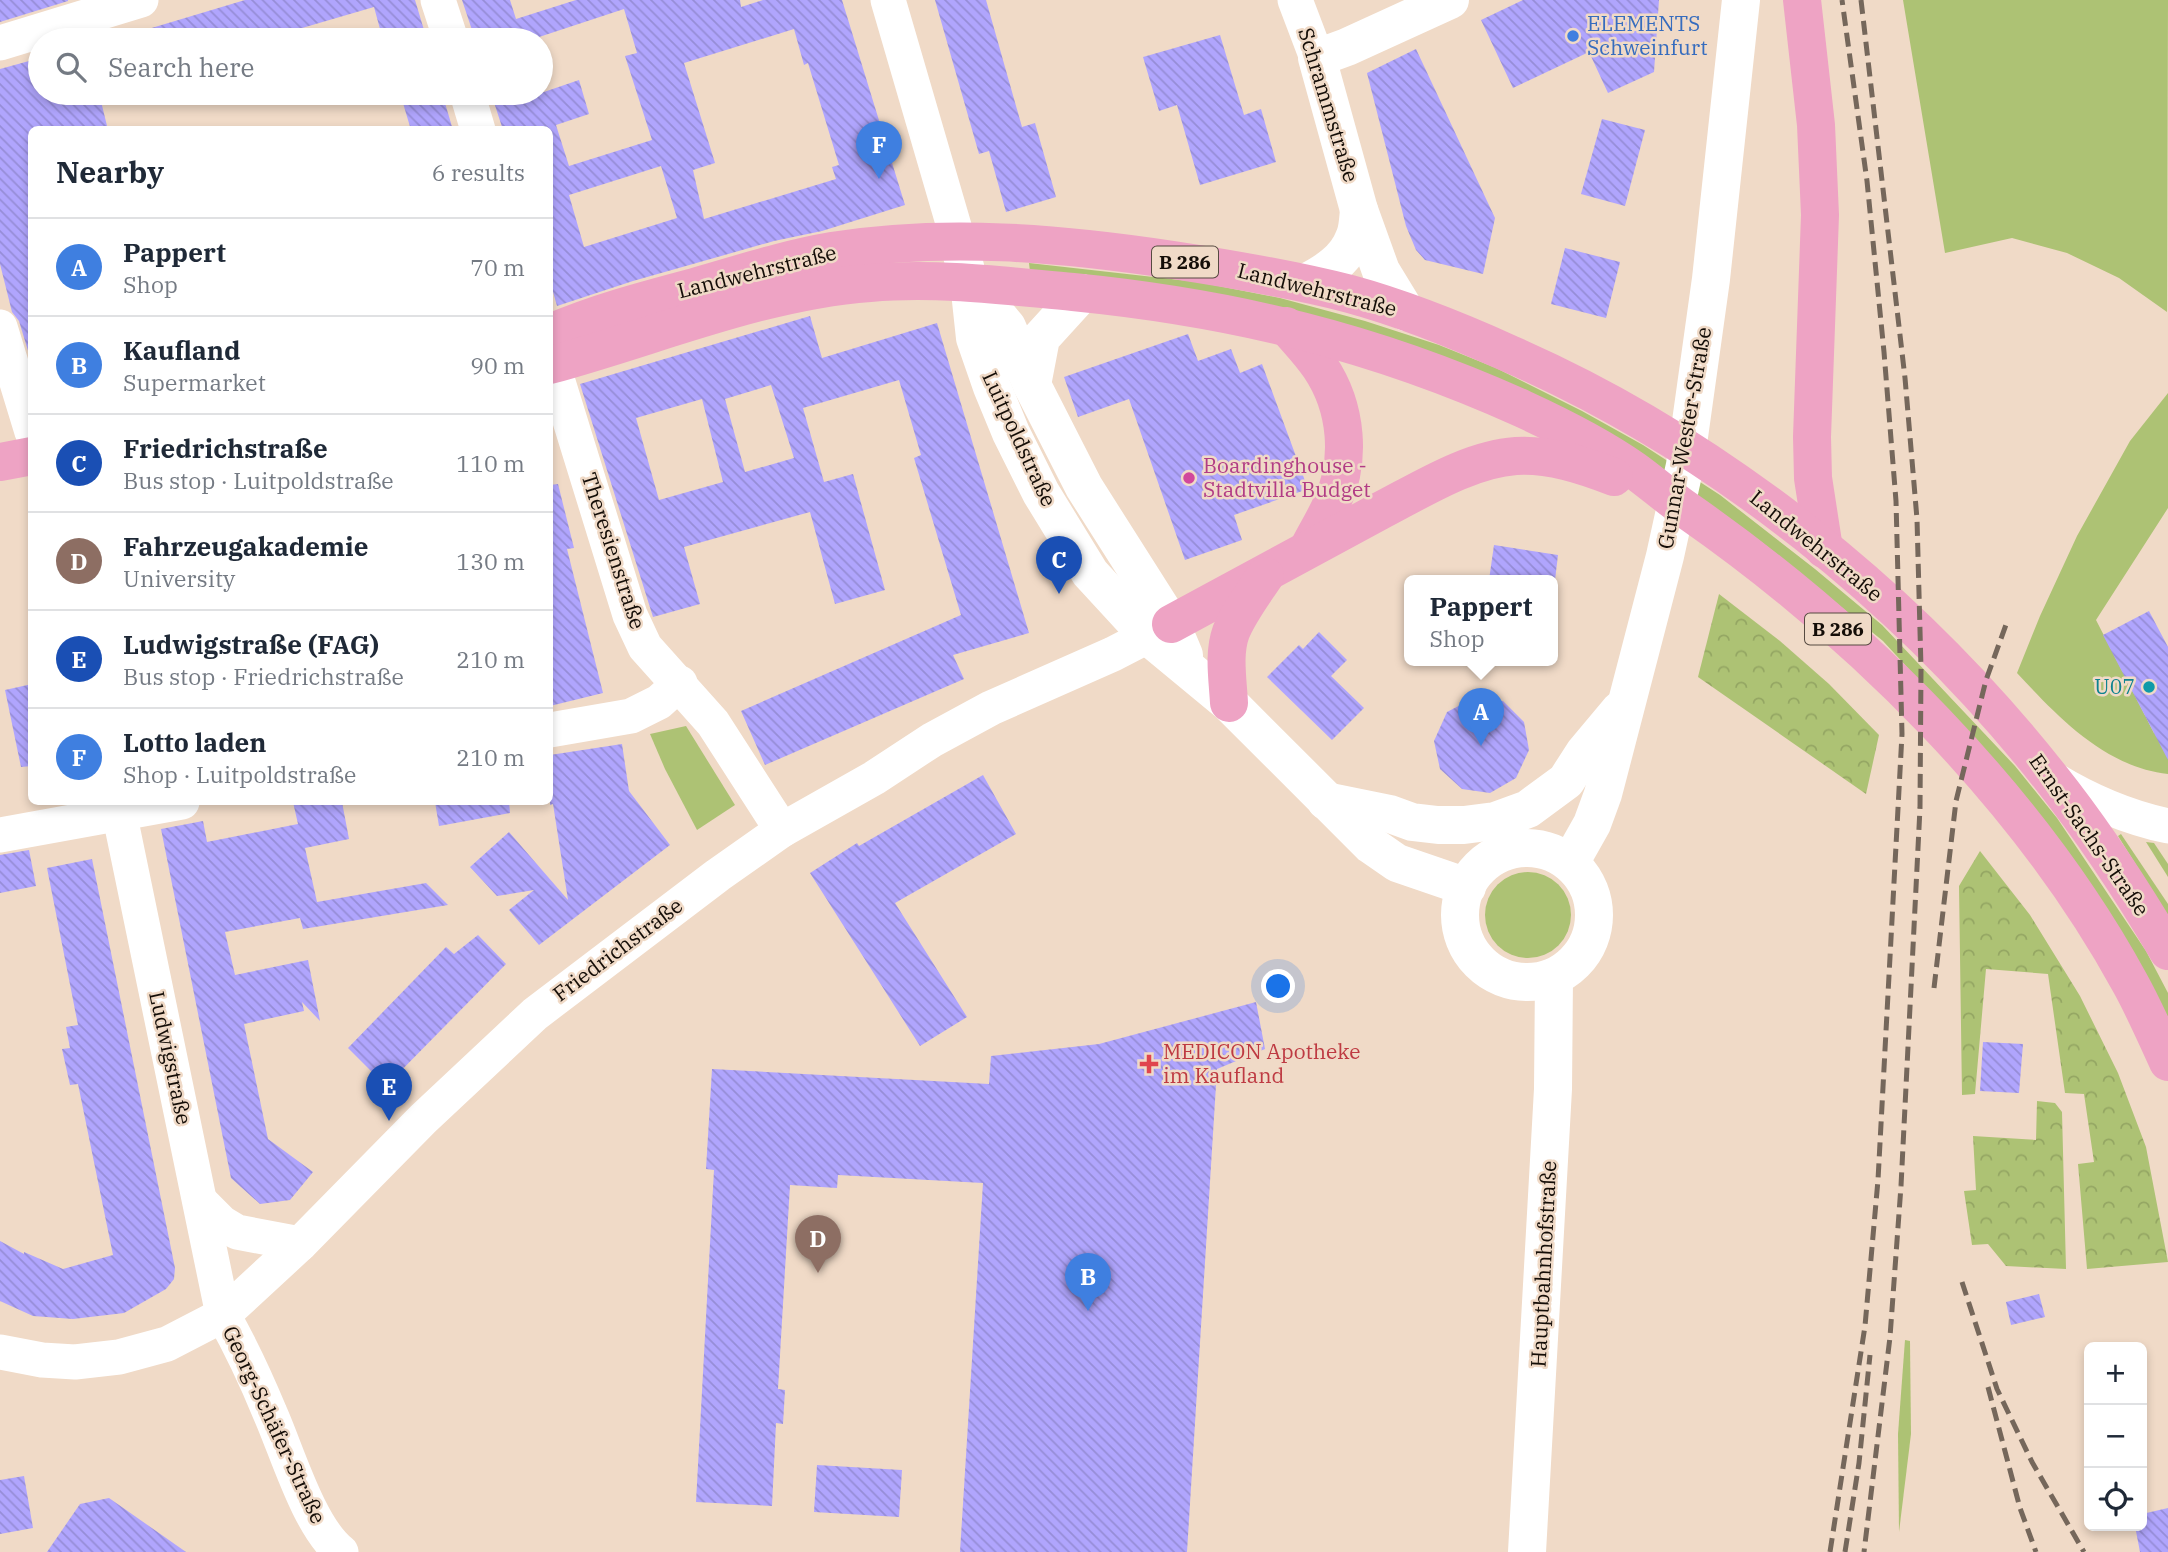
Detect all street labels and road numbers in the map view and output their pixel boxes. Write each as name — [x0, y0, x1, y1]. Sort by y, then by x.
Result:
street label: Schrammstraße — [1292, 24, 1366, 185]
street label: Landwehrstraße — [674, 238, 839, 304]
road number: B 286 — [1152, 246, 1218, 278]
street label: Landwehrstraße — [1235, 256, 1400, 322]
street label: Gunnar-Wester-Straße — [1651, 325, 1717, 551]
street label: Luitpoldstraße — [976, 366, 1064, 511]
street label: Theresienstraße — [575, 469, 652, 633]
street label: Landwehrstraße — [1744, 483, 1889, 607]
road number: B 286 — [1805, 614, 1871, 644]
street label: Ernst-Sachs-Straße — [2023, 748, 2156, 921]
street label: Friedrichstraße — [547, 891, 688, 1007]
street label: Ludwigstraße — [143, 989, 199, 1127]
street label: Hauptbahnhofstraße — [1524, 1160, 1562, 1368]
street label: Georg-Schäfer-Straße — [217, 1321, 333, 1528]

